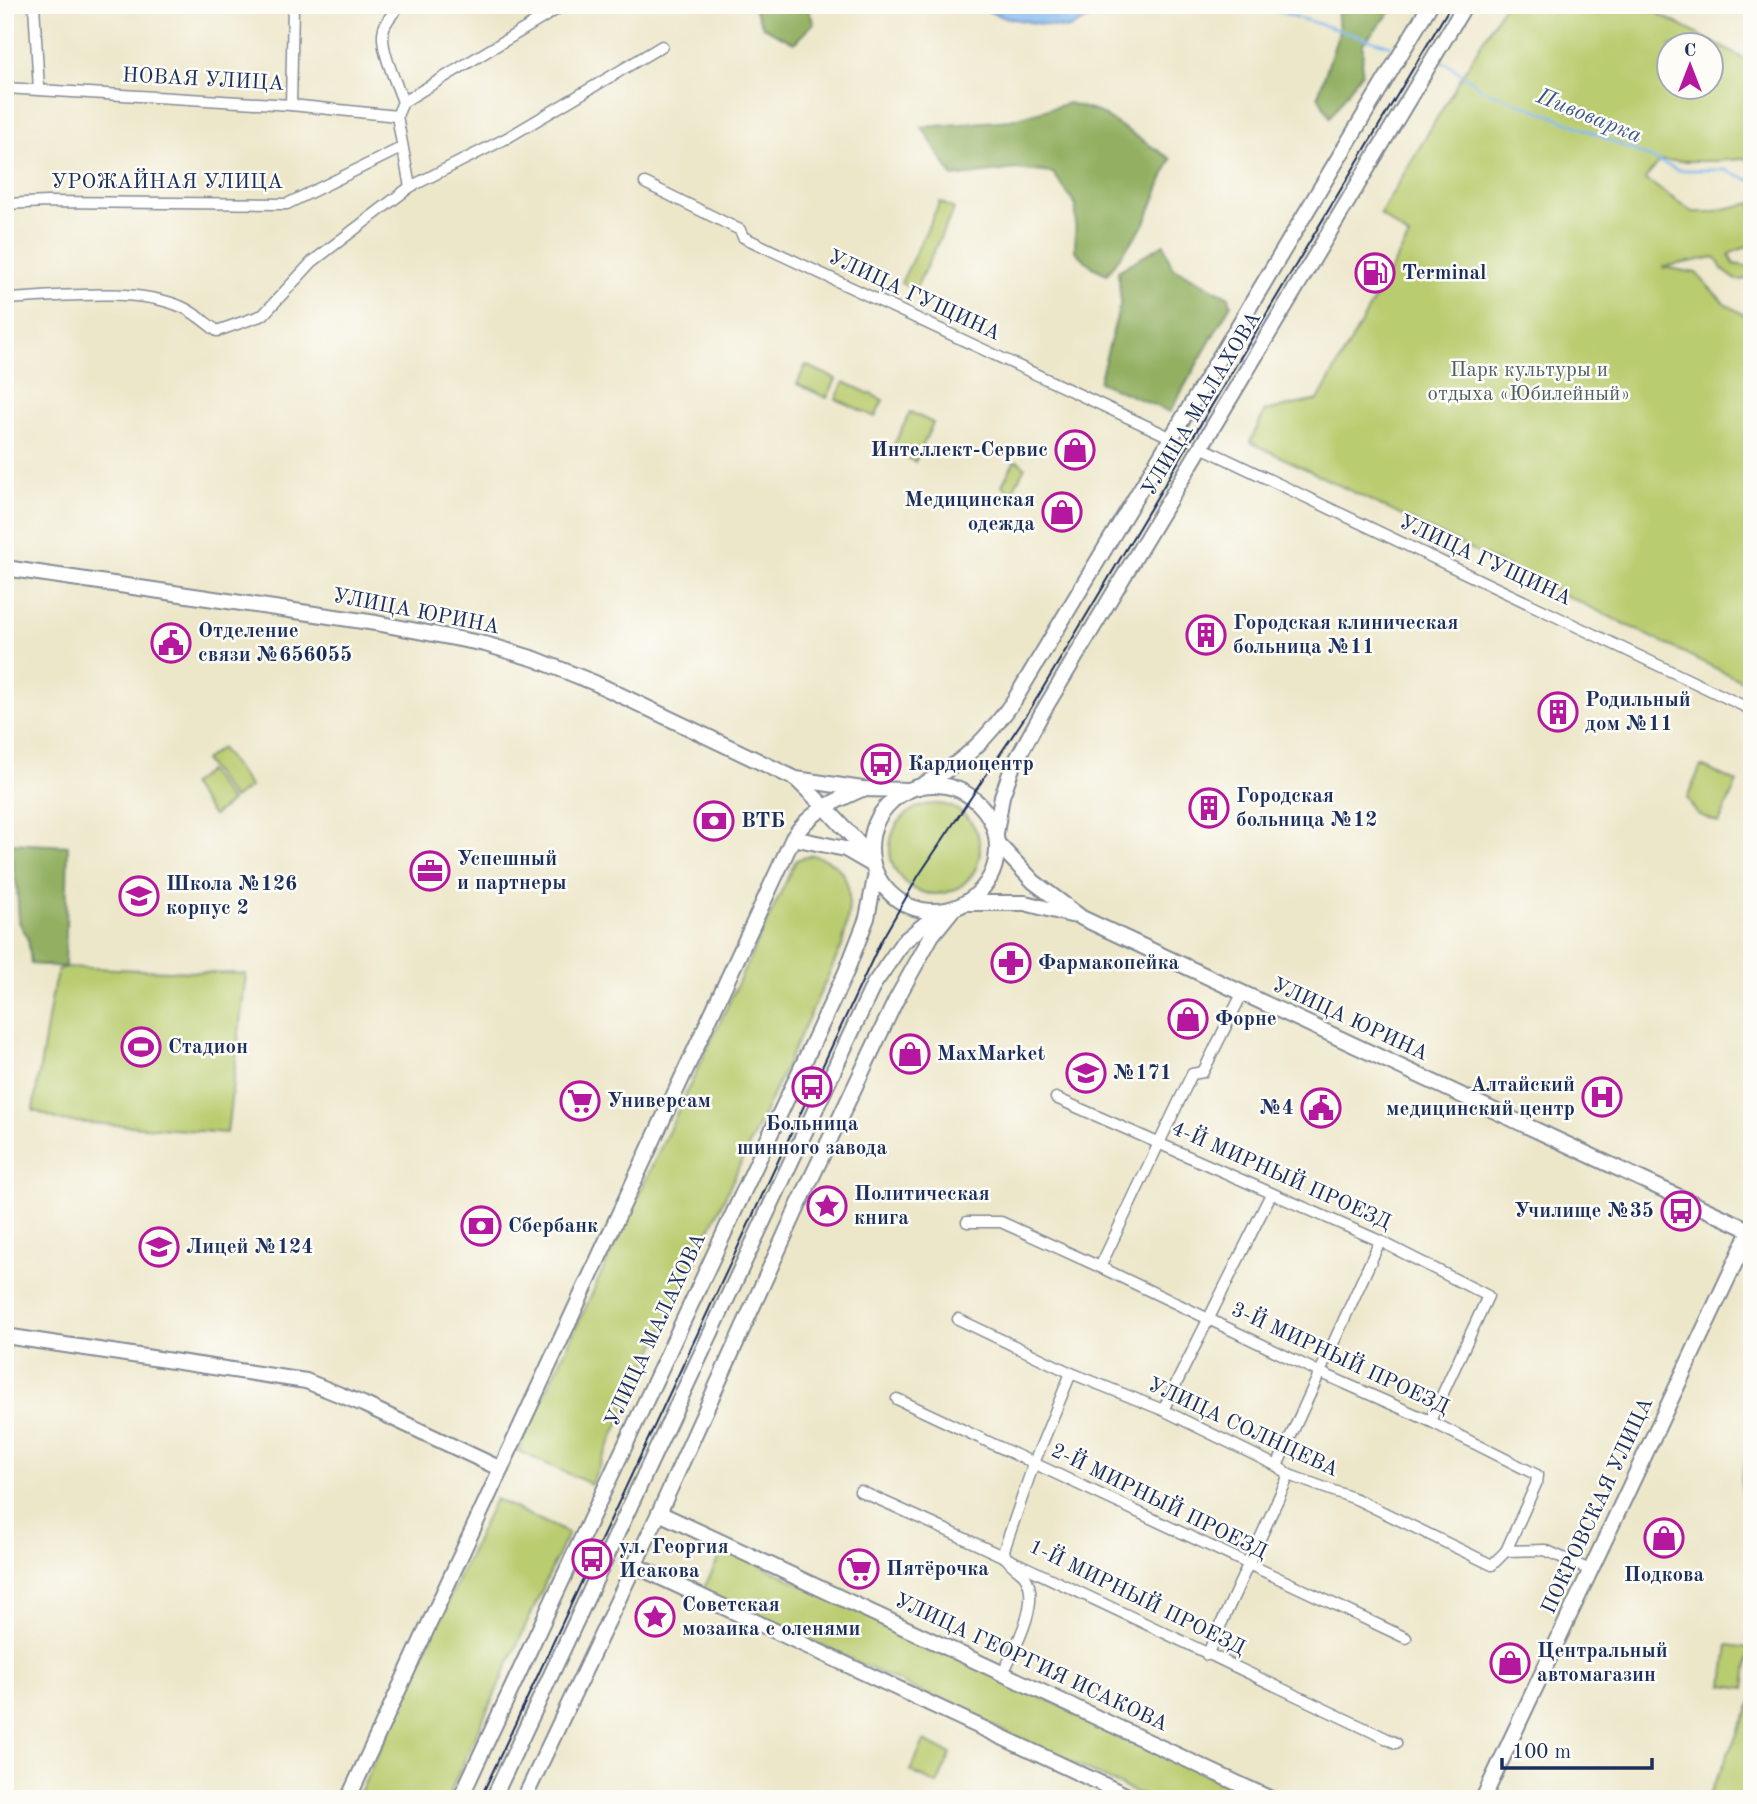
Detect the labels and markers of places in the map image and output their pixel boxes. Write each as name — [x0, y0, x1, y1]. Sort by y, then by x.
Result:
fuel station icon: Terminal — [1354, 252, 1396, 294]
place label: Terminal — [1402, 263, 1487, 284]
shop icon: Интеллект-Сервис — [1054, 429, 1096, 471]
place label: Интеллект-Сервис — [870, 440, 1048, 461]
place label: Медицинская одежда — [905, 490, 1035, 535]
shop icon: Медицинская одежда — [1041, 491, 1083, 533]
place label: Городская клиническая больница №11 — [1233, 613, 1458, 658]
building icon: Городская клиническая больница №11 — [1185, 614, 1227, 656]
place label: Отделение связи №656055 — [198, 621, 352, 666]
public building icon: Отделение связи №656055 — [150, 622, 192, 664]
place label: Родильный дом №11 — [1585, 690, 1691, 735]
building icon: Родильный дом №11 — [1537, 691, 1579, 733]
bus stop icon: Кардиоцентр — [860, 743, 902, 785]
place label: Кардиоцентр — [908, 754, 1034, 775]
place label: Городская больница №12 — [1236, 786, 1377, 831]
building icon: Городская больница №12 — [1188, 787, 1230, 829]
bank icon: ВТБ — [693, 800, 735, 842]
place label: ВТБ — [741, 811, 785, 832]
place label: Успешный и партнеры — [457, 849, 567, 894]
office icon: Успешный и партнеры — [409, 850, 451, 892]
place label: Школа №126 корпус 2 — [166, 874, 297, 919]
school or university icon: Школа №126 корпус 2 — [118, 875, 160, 917]
pharmacy icon: Фармакопейка — [990, 942, 1032, 984]
place label: Фармакопейка — [1038, 953, 1180, 974]
shop icon: Форне — [1167, 998, 1209, 1040]
place label: Форне — [1215, 1009, 1277, 1030]
sports icon: Стадион — [120, 1026, 162, 1068]
shop icon: MaxMarket — [889, 1033, 931, 1075]
place label: Стадион — [168, 1037, 248, 1058]
place label: MaxMarket — [937, 1044, 1045, 1065]
school or university icon: №171 — [1065, 1052, 1107, 1094]
place label: №171 — [1113, 1063, 1172, 1084]
bus stop icon: Больница шинного завода — [791, 1066, 833, 1108]
place label: Алтайский медицинский центр — [1386, 1075, 1575, 1120]
hospital icon: Алтайский медицинский центр — [1581, 1076, 1623, 1118]
supermarket icon: Универсам — [559, 1080, 601, 1122]
public building icon: №4 — [1300, 1087, 1342, 1129]
place label: Универсам — [607, 1091, 711, 1112]
place label: №4 — [1259, 1098, 1294, 1119]
place label: Больница шинного завода — [737, 1114, 887, 1159]
place label: Политическая книга — [854, 1184, 990, 1229]
place icon: Политическая книга — [806, 1185, 848, 1227]
bus stop icon: Училище №35 — [1660, 1190, 1702, 1232]
place label: Училище №35 — [1514, 1201, 1654, 1222]
bank icon: Сбербанк — [460, 1205, 502, 1247]
place label: Сбербанк — [508, 1216, 598, 1237]
school or university icon: Лицей №124 — [138, 1226, 180, 1268]
place label: Лицей №124 — [186, 1237, 313, 1258]
shop icon: Подкова — [1643, 1517, 1685, 1559]
place label: ул. Георгия Исакова — [619, 1537, 729, 1582]
bus stop icon: ул. Георгия Исакова — [571, 1538, 613, 1580]
supermarket icon: Пятёрочка — [838, 1548, 880, 1590]
place label: Пятёрочка — [886, 1559, 989, 1580]
place label: Подкова — [1624, 1565, 1705, 1586]
place label: Советская мозаика с оленями — [682, 1595, 861, 1640]
place icon: Советская мозаика с оленями — [634, 1596, 676, 1638]
place label: Центральный автомагазин — [1537, 1641, 1668, 1686]
shop icon: Центральный автомагазин — [1489, 1642, 1531, 1684]

